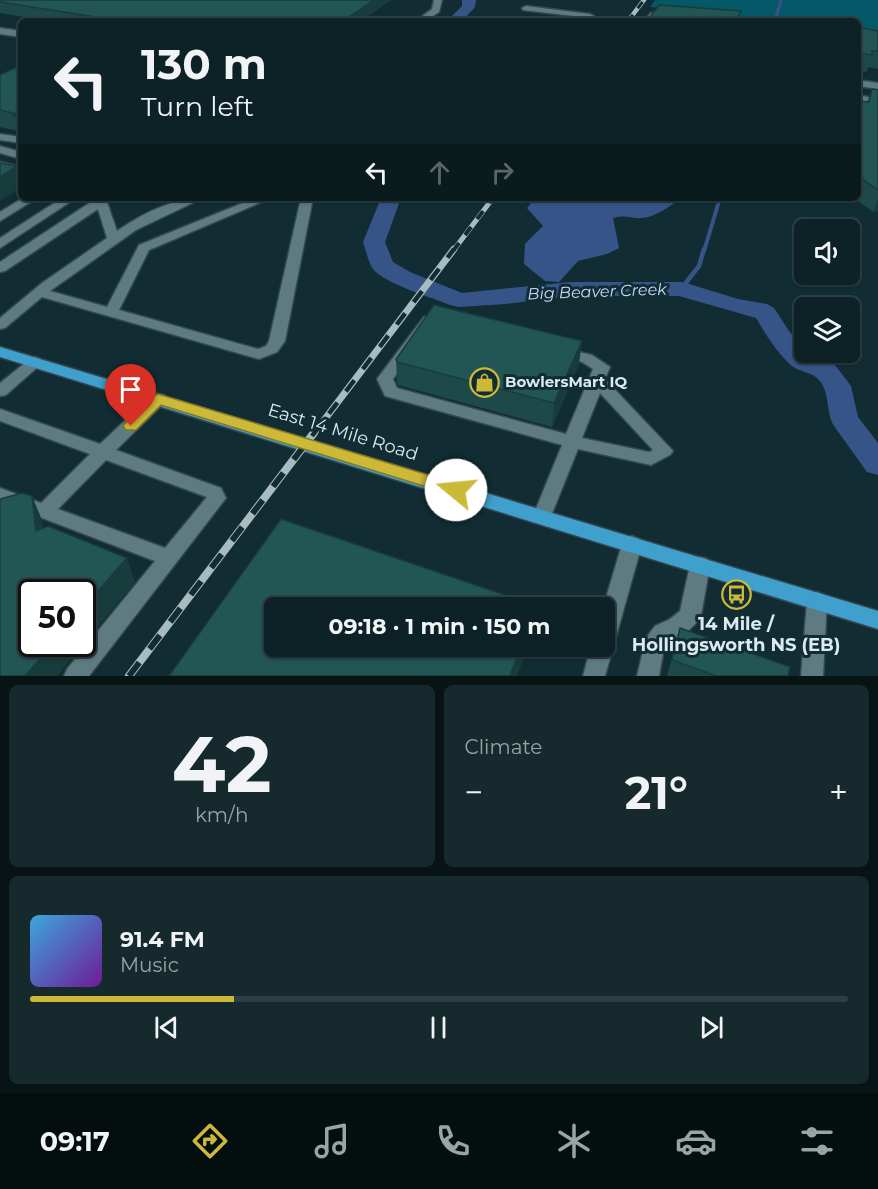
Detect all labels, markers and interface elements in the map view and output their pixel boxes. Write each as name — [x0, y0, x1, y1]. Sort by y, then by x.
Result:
text: 130 m — [141, 38, 267, 90]
icon: left — [42, 42, 120, 120]
text: Turn left — [141, 90, 254, 123]
icon: left — [360, 156, 393, 189]
icon: ahead — [423, 156, 456, 189]
icon: right — [486, 156, 519, 189]
map controls — [794, 219, 860, 363]
button: sound — [794, 219, 860, 285]
water label: Big Beaver Creek — [527, 280, 668, 303]
button: layers — [794, 297, 860, 363]
pin — [105, 364, 156, 426]
shop icon: BowlersMart IQ — [468, 366, 500, 398]
place label: BowlersMart IQ — [505, 372, 628, 391]
icon: arrive — [114, 373, 147, 406]
street label: East 14 Mile Road — [265, 399, 421, 465]
position arrow — [424, 458, 488, 522]
speed limit sign: 50 — [18, 579, 96, 657]
bus stop icon: 14 Mile / Hollingsworth NS (EB) — [720, 579, 752, 611]
text: 09:18 · 1 min · 150 m — [329, 613, 550, 640]
place label: 14 Mile / Hollingsworth NS (EB) — [632, 613, 840, 656]
text: 42 — [172, 716, 272, 812]
text: Climate — [465, 735, 542, 759]
text: 21° — [625, 765, 688, 820]
text: − — [465, 772, 483, 812]
text: + — [829, 772, 848, 812]
text: km/h — [195, 803, 248, 827]
text: 91.4 FM — [120, 926, 205, 953]
text: Music — [120, 953, 179, 977]
icon: previous — [150, 1011, 183, 1044]
icon: pause — [422, 1011, 455, 1044]
icon: next — [695, 1011, 728, 1044]
icon: directions — [189, 1120, 231, 1162]
icon: music — [311, 1120, 353, 1162]
icon: phone — [432, 1120, 474, 1162]
icon: climate — [553, 1120, 595, 1162]
icon: car — [675, 1120, 717, 1162]
icon: filters — [796, 1120, 838, 1162]
text: 09:17 — [40, 1125, 110, 1158]

